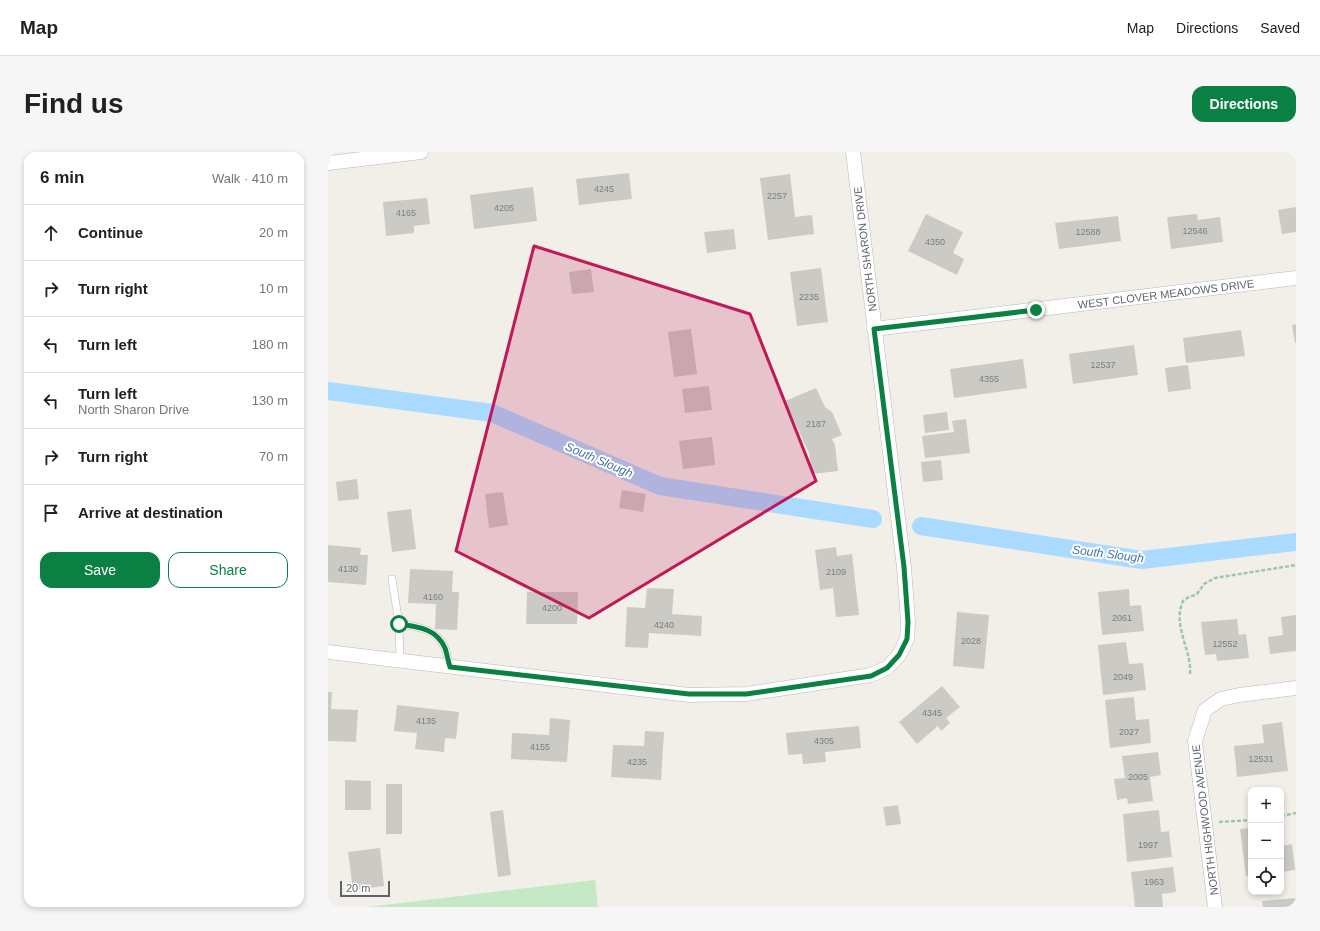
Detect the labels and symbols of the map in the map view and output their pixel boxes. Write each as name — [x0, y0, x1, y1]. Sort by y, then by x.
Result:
house number: 4245 — [594, 184, 614, 194]
street label: NORTH SHARON DRIVE — [851, 186, 879, 312]
house number: 2257 — [767, 191, 787, 201]
house number: 4205 — [494, 203, 514, 213]
house number: 4165 — [396, 208, 416, 218]
house number: 12546 — [1182, 226, 1208, 236]
house number: 12588 — [1075, 227, 1101, 237]
house number: 4350 — [925, 237, 945, 247]
street label: WEST CLOVER MEADOWS DRIVE — [1077, 277, 1255, 311]
house number: 2235 — [799, 292, 819, 302]
route end — [1027, 301, 1045, 319]
house number: 12537 — [1090, 360, 1116, 370]
house number: 4355 — [979, 374, 999, 384]
house number: 2187 — [806, 419, 826, 429]
water label: South Slough — [563, 439, 635, 481]
water label: South Slough — [1071, 543, 1145, 565]
house number: 4130 — [338, 564, 358, 574]
house number: 2109 — [826, 567, 846, 577]
house number: 4160 — [423, 592, 443, 602]
house number: 4200 — [542, 603, 562, 613]
house number: 2061 — [1112, 613, 1132, 623]
route start — [390, 615, 408, 633]
house number: 4240 — [654, 620, 674, 630]
house number: 2028 — [961, 636, 981, 646]
house number: 12552 — [1212, 639, 1238, 649]
house number: 2049 — [1113, 672, 1133, 682]
house number: 4345 — [922, 708, 942, 718]
house number: 4135 — [416, 716, 436, 726]
house number: 2027 — [1119, 727, 1139, 737]
house number: 4305 — [814, 736, 834, 746]
house number: 4155 — [530, 742, 550, 752]
street label: NORTH HIGHWOOD AVENUE — [1190, 744, 1220, 896]
house number: 12531 — [1248, 754, 1274, 764]
house number: 4235 — [627, 757, 647, 767]
house number: 2005 — [1128, 772, 1148, 782]
house number: 1997 — [1138, 840, 1158, 850]
house number: 1963 — [1144, 877, 1164, 887]
scale bar — [340, 879, 390, 898]

